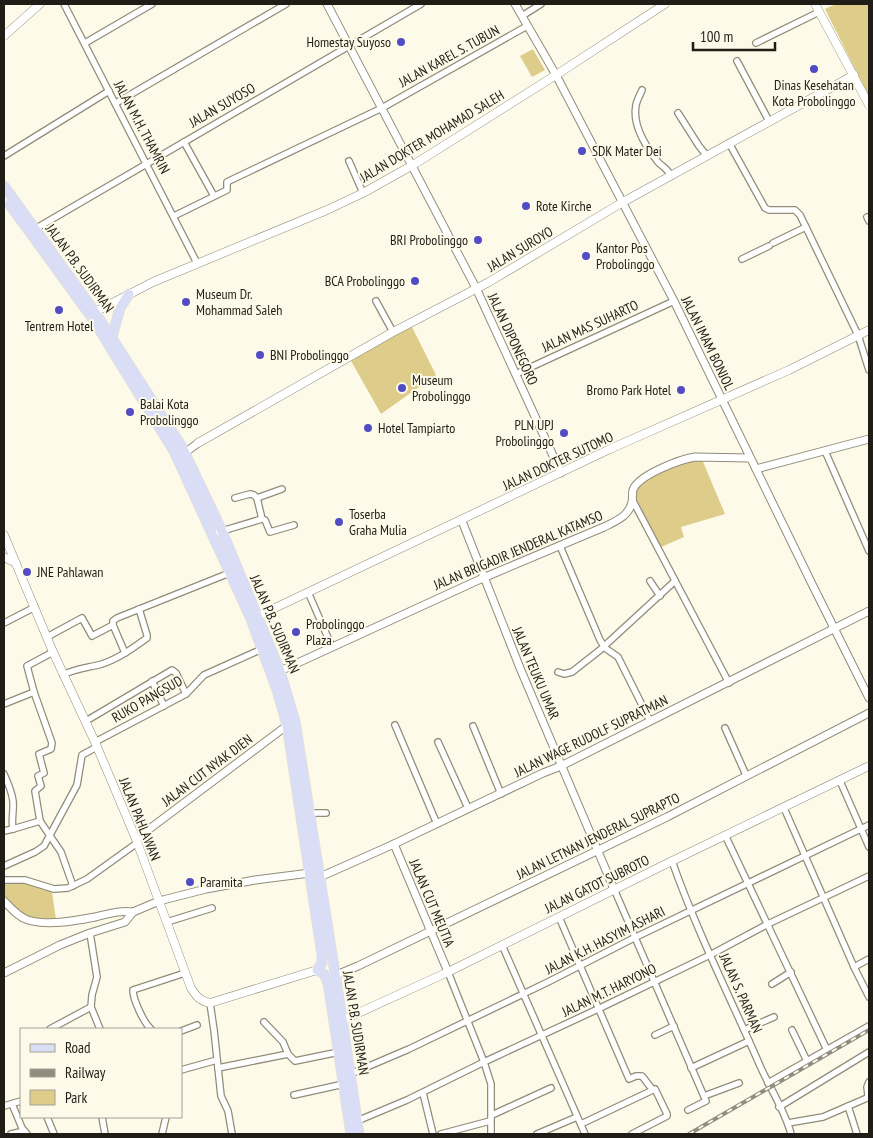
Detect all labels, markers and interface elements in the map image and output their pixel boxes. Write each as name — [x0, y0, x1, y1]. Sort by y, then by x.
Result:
scale bar — [693, 20, 776, 52]
street label: JALAN KAREL S. TUBUN — [395, 21, 502, 92]
text: 100 m — [700, 27, 733, 46]
place label: Homestay Suyoso — [306, 33, 391, 51]
marker: Homestay Suyoso — [395, 36, 407, 48]
marker: Dinas Kesehatan Kota Probolinggo — [808, 63, 820, 75]
street label: JALAN M.H. THAMRIN — [109, 76, 174, 177]
place label: Dinas Kesehatan Kota Probolinggo — [772, 76, 856, 110]
street label: JALAN SUYOSO — [185, 79, 259, 132]
street label: JALAN DOKTER MOHAMAD SALEH — [356, 86, 507, 187]
place label: SDK Mater Dei — [592, 142, 662, 160]
marker: SDK Mater Dei — [576, 145, 588, 157]
place label: Rote Kirche — [536, 197, 592, 215]
marker: Rote Kirche — [520, 200, 532, 212]
street label: JALAN P.B. SUDIRMAN — [41, 219, 118, 316]
street label: JALAN SUROYO — [483, 222, 556, 276]
place label: BRI Probolinggo — [390, 231, 468, 249]
marker: BRI Probolinggo — [472, 234, 484, 246]
place label: Kantor Pos Probolinggo — [596, 239, 655, 273]
marker: Kantor Pos Probolinggo — [580, 250, 592, 262]
place label: BCA Probolinggo — [325, 272, 405, 290]
marker: BCA Probolinggo — [409, 275, 421, 287]
place label: Museum Dr. Mohammad Saleh — [196, 285, 282, 319]
street label: JALAN DIPONEGORO — [483, 289, 542, 388]
street label: JALAN IMAM BONJOL — [677, 292, 739, 393]
marker: Museum Dr. Mohammad Saleh — [180, 296, 192, 308]
street label: JALAN MAS SUHARTO — [538, 296, 641, 357]
marker: Tentrem Hotel — [53, 304, 65, 316]
place label: Tentrem Hotel — [25, 317, 94, 335]
place label: BNI Probolinggo — [270, 346, 349, 364]
marker: BNI Probolinggo — [254, 349, 266, 361]
place label: Museum Probolinggo — [412, 371, 471, 405]
place label: Bromo Park Hotel — [587, 381, 672, 399]
marker: Museum Probolinggo — [396, 382, 408, 394]
marker: Bromo Park Hotel — [675, 384, 687, 396]
place label: Balai Kota Probolinggo — [140, 395, 199, 429]
marker: Balai Kota Probolinggo — [124, 406, 136, 418]
place label: PLN UPJ Probolinggo — [495, 416, 554, 450]
place label: Hotel Tampiarto — [378, 419, 455, 437]
marker: Hotel Tampiarto — [362, 422, 374, 434]
street label: JALAN DOKTER SUTOMO — [499, 427, 616, 495]
marker: PLN UPJ Probolinggo — [558, 427, 570, 439]
place label: Toserba Graha Mulia — [349, 505, 407, 539]
street label: JALAN BRIGADIR JENDERAL KATAMSO — [430, 506, 606, 594]
marker: Toserba Graha Mulia — [333, 516, 345, 528]
place label: JNE Pahlawan — [36, 563, 103, 581]
marker: JNE Pahlawan — [21, 566, 33, 578]
street label: JALAN P.B. SUDIRMAN — [246, 571, 304, 676]
place label: Probolinggo Plaza — [306, 615, 365, 649]
street label: JALAN TEUKU UMAR — [508, 623, 564, 722]
marker: Probolinggo Plaza — [290, 626, 302, 638]
street label: RUKO PANGSUD — [108, 672, 186, 726]
street label: JALAN WAGE RUDOLF SUPRATMAN — [510, 691, 671, 782]
street label: JALAN CUT NYAK DIEN — [157, 730, 256, 811]
street label: JALAN PAHLAWAN — [115, 774, 165, 863]
street label: JALAN LETNAN JENDERAL SUPRAPTO — [512, 788, 683, 884]
street label: JALAN GATOT SUBROTO — [541, 851, 653, 918]
street label: JALAN CUT MEUTIA — [405, 855, 459, 950]
place label: Paramita — [200, 873, 243, 891]
marker: Paramita — [184, 876, 196, 888]
street label: JALAN K.H. HASYIM ASHARI — [541, 902, 668, 979]
street label: JALAN S. PARMAN — [715, 949, 767, 1036]
street label: JALAN M.T. HARYONO — [558, 959, 659, 1021]
street label: JALAN P.B. SUDIRMAN — [339, 969, 373, 1076]
legend — [20, 1028, 182, 1118]
text: Road — [65, 1038, 91, 1057]
text: Railway — [65, 1063, 106, 1082]
text: Park — [65, 1088, 87, 1107]

